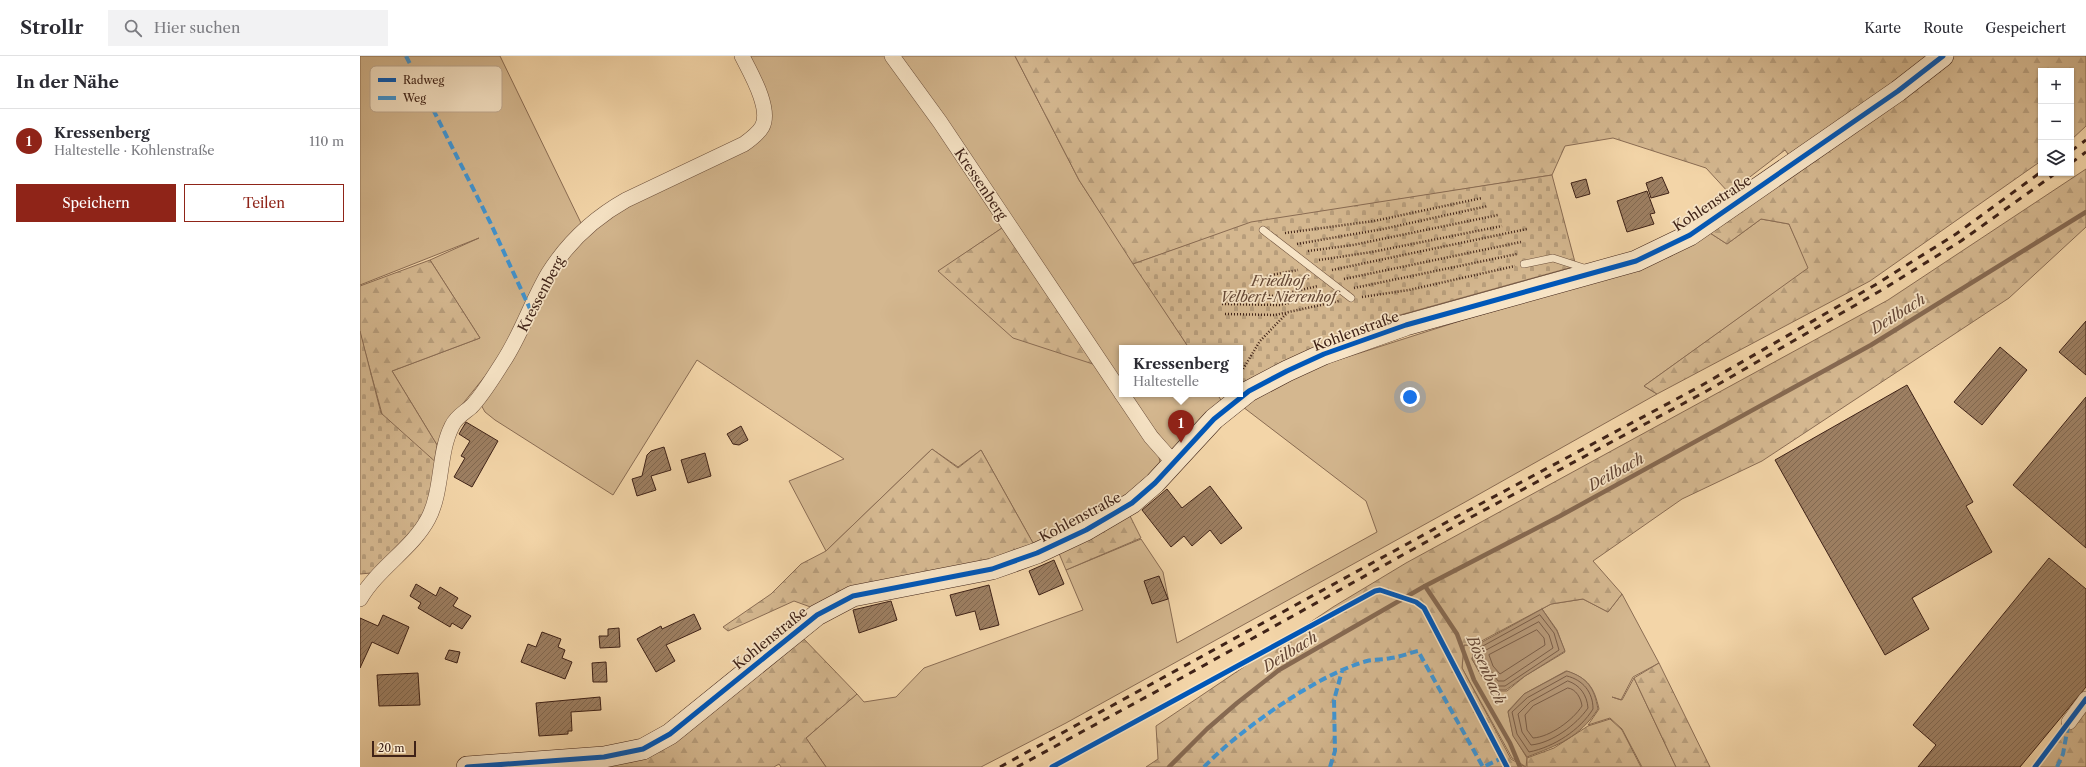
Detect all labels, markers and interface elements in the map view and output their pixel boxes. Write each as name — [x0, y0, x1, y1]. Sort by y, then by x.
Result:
search box — [108, 10, 388, 46]
text: Strollr — [20, 16, 84, 39]
icon: search — [122, 17, 144, 39]
text: Hier suchen — [154, 18, 240, 37]
text: Karte — [1864, 19, 1901, 37]
text: Route — [1923, 19, 1963, 37]
text: Gespeichert — [1985, 19, 2066, 37]
legend — [370, 66, 502, 112]
map controls — [2038, 68, 2074, 176]
button: + — [2038, 68, 2074, 104]
text: In der Nähe — [16, 72, 119, 92]
text: Radweg — [403, 73, 444, 87]
text: Weg — [402, 91, 426, 105]
button: − — [2038, 104, 2074, 140]
text: Kressenberg — [54, 123, 150, 142]
text: 1 — [26, 133, 32, 149]
text: 110 m — [309, 133, 344, 149]
button: layers — [2038, 140, 2074, 176]
text: Haltestelle · Kohlenstraße — [54, 142, 215, 158]
street label: Kressenberg — [950, 145, 1012, 224]
street label: Kohlenstraße — [1669, 171, 1755, 235]
button: Speichern — [16, 184, 176, 222]
button: Teilen — [184, 184, 344, 222]
street label: Kressenberg — [514, 253, 569, 335]
park label: Friedhof Velbert-Nierenhof — [1220, 272, 1341, 306]
water label: Deilbach — [1866, 289, 1929, 338]
street label: Kohlenstraße — [1311, 307, 1402, 355]
popup — [1119, 345, 1243, 397]
text: Kressenberg — [1133, 354, 1229, 373]
text: Haltestelle — [1133, 373, 1199, 389]
your location — [1400, 387, 1420, 407]
pin: 1 — [1168, 410, 1194, 443]
water label: Deilbach — [1583, 448, 1647, 495]
street label: Kohlenstraße — [1036, 488, 1124, 546]
street label: Kohlenstraße — [729, 603, 811, 673]
water label: Deilbach — [1258, 627, 1321, 676]
water label: Bösenbach — [1462, 631, 1510, 707]
scale bar — [372, 739, 416, 758]
text: 20 m — [378, 741, 404, 755]

